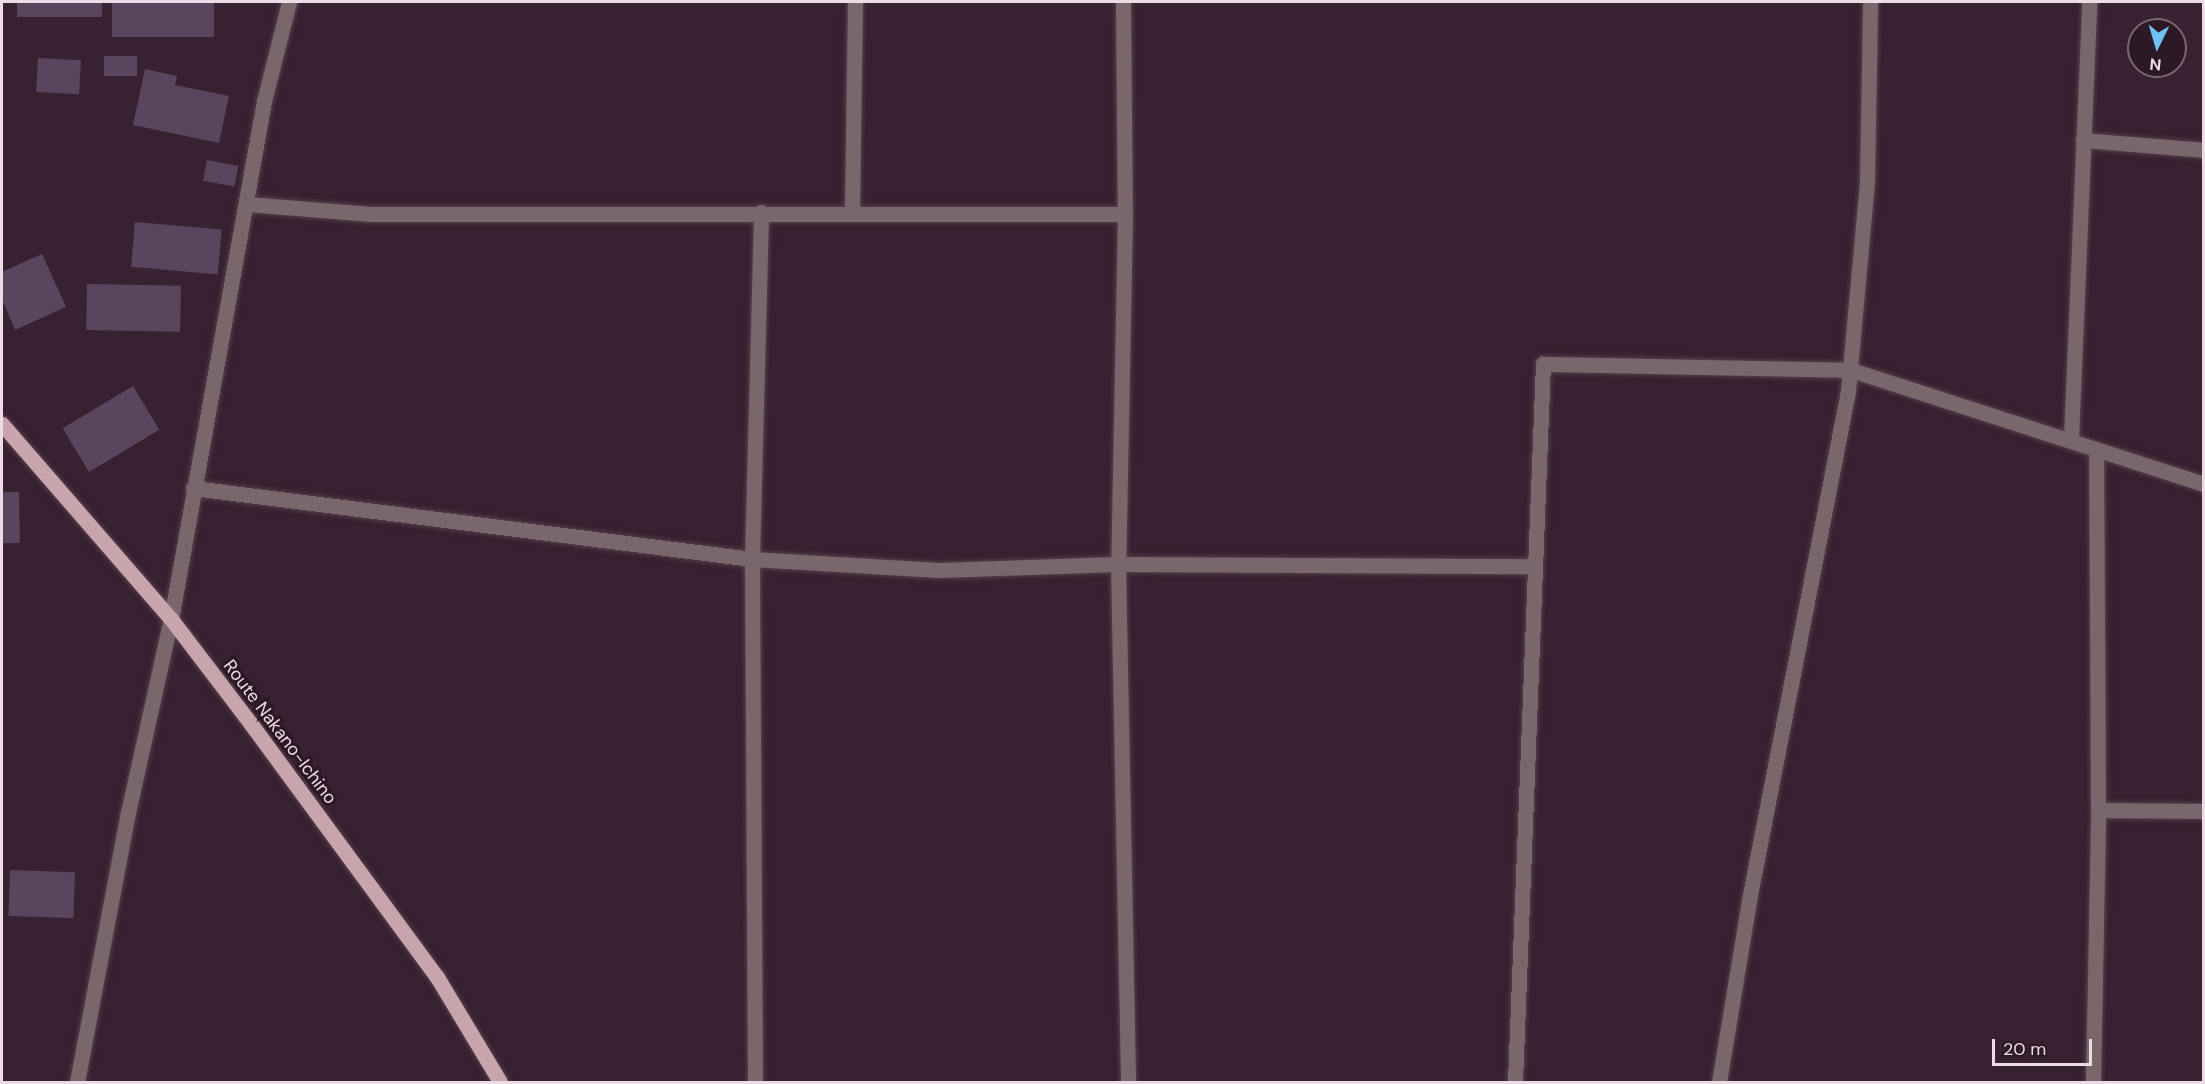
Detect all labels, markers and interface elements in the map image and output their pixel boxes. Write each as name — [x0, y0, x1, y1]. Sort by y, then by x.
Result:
north arrow — [2127, 18, 2187, 78]
text: N — [2149, 53, 2162, 75]
street label: Route Nakano-Ichino — [219, 656, 341, 808]
scale bar — [1995, 1027, 2096, 1065]
text: 20 m — [2003, 1037, 2046, 1061]

